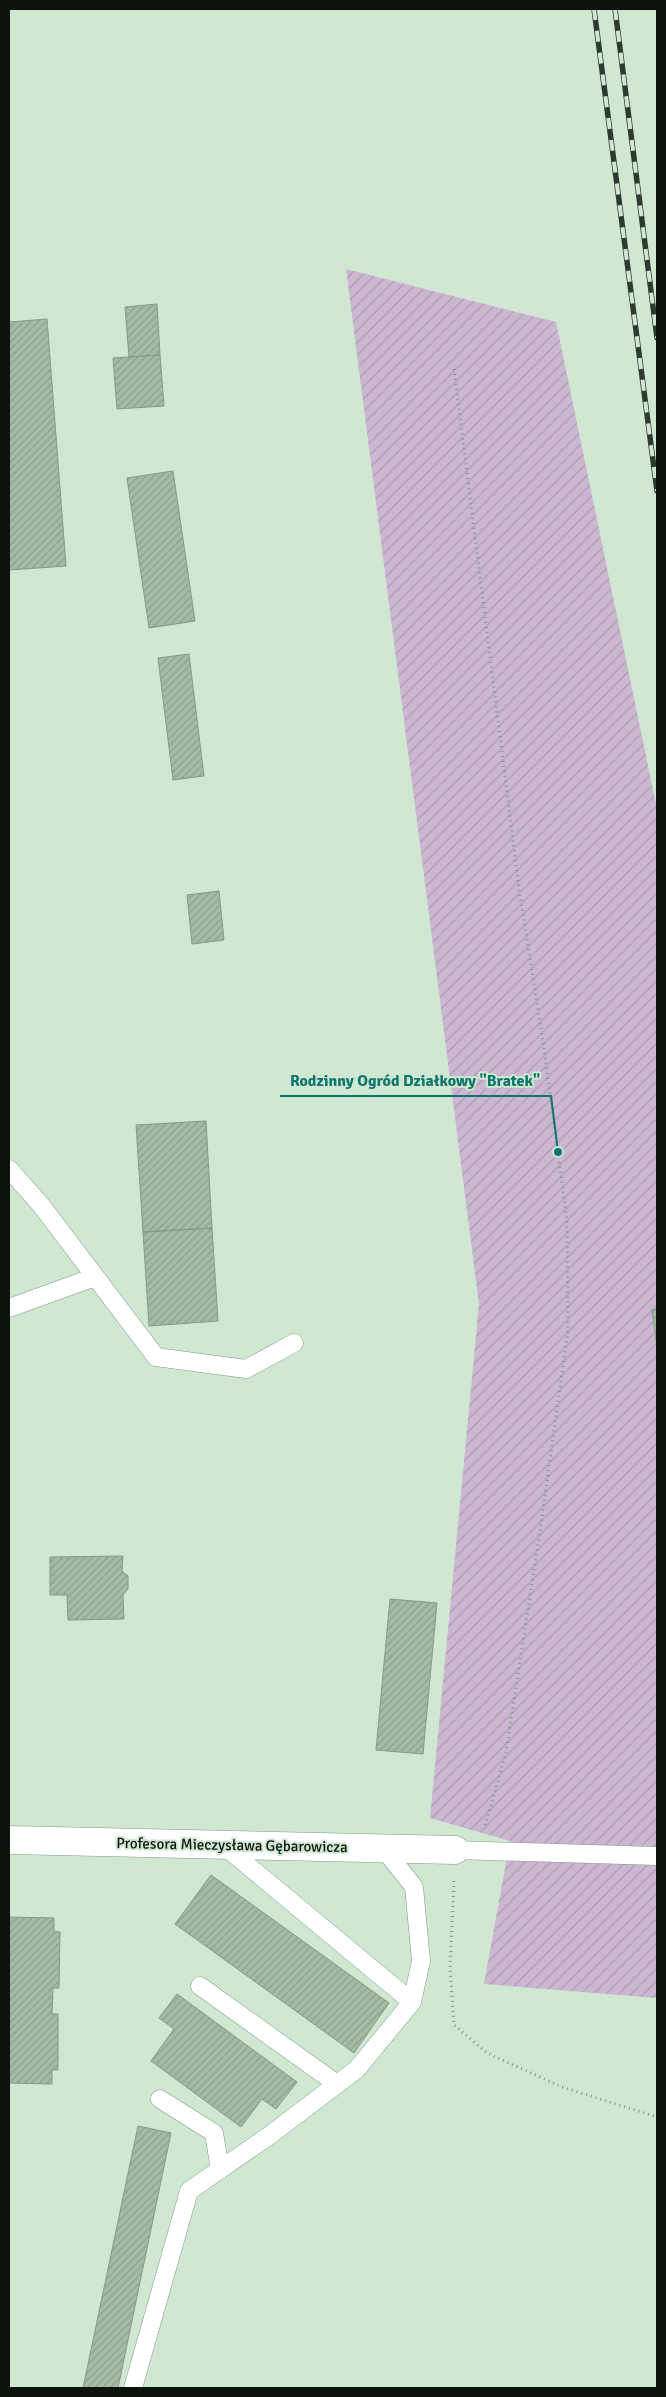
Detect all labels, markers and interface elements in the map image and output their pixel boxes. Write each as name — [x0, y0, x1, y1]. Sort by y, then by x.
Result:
callout: Rodzinny Ogród Działkowy "Bratek" — [280, 1065, 551, 1096]
text: Rodzinny Ogród Działkowy "Bratek" — [290, 1071, 540, 1091]
street label: Profesora Mieczysława Gębarowicza — [116, 1834, 348, 1856]

